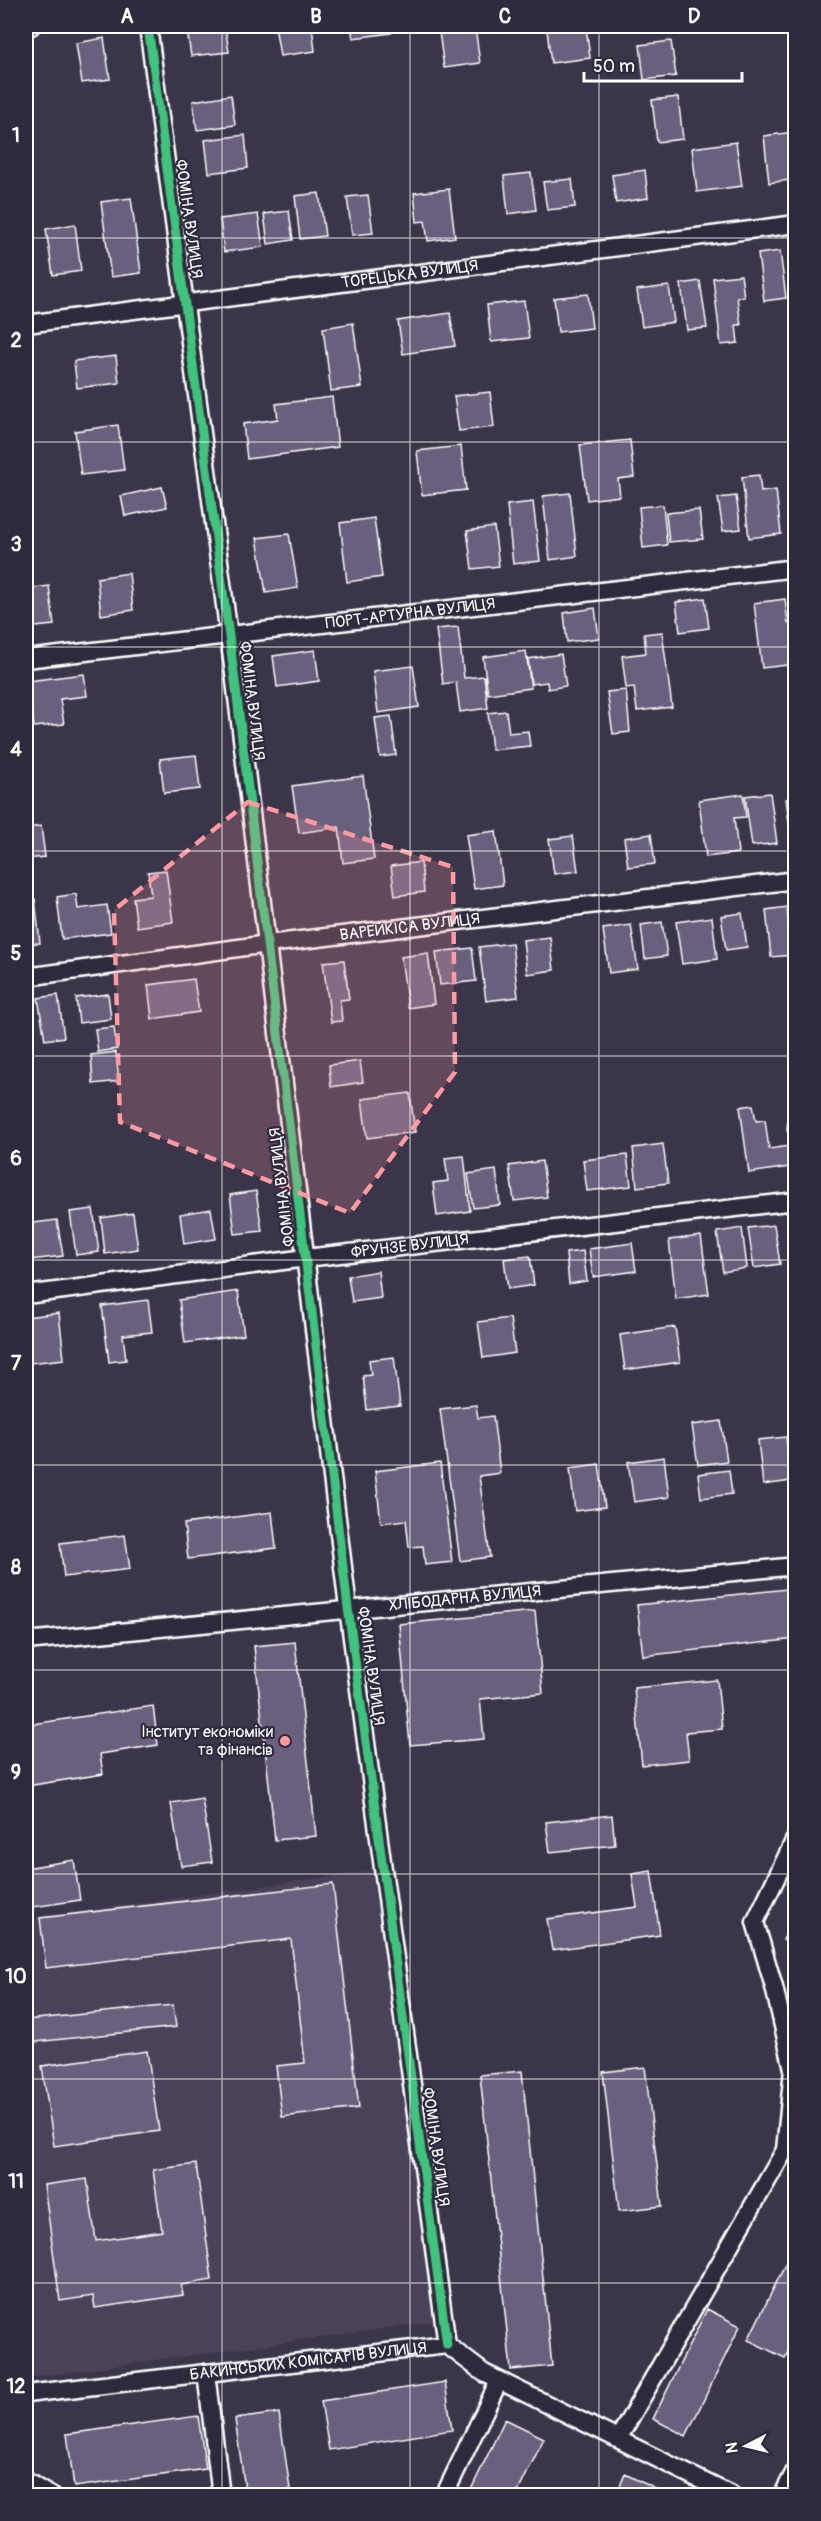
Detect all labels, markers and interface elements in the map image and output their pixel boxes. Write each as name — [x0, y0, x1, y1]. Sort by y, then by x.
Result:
text: A — [121, 4, 134, 29]
text: B — [310, 4, 322, 29]
text: C — [499, 4, 511, 29]
text: D — [688, 4, 701, 29]
scale bar — [584, 45, 742, 83]
text: 50 m — [593, 55, 635, 78]
text: 1 — [12, 123, 20, 148]
street label: ФОМІНА ВУЛИЦЯ — [171, 158, 207, 280]
street label: ТОРЕЦЬКА ВУЛИЦЯ — [340, 255, 479, 293]
text: 2 — [10, 328, 22, 353]
text: 3 — [10, 532, 22, 557]
street label: ПОРТ-АРТУРНА ВУЛИЦЯ — [324, 594, 496, 634]
street label: ФОМІНА ВУЛИЦЯ — [235, 641, 269, 761]
text: 4 — [10, 737, 22, 762]
street label: ВАРЕЙКІСА ВУЛИЦЯ — [338, 908, 481, 945]
text: 5 — [11, 941, 22, 966]
street label: ФОМІНА ВУЛИЦЯ — [265, 1127, 299, 1247]
text: 6 — [10, 1146, 22, 1171]
street label: ФРУНЗЕ ВУЛИЦЯ — [350, 1229, 470, 1263]
text: 7 — [11, 1351, 22, 1376]
text: 8 — [11, 1555, 21, 1580]
street label: ХЛІБОДАРНА ВУЛИЦЯ — [388, 1581, 542, 1616]
street label: ФОМІНА ВУЛИЦЯ — [353, 1605, 389, 1727]
place label: Інститут економіки та фінансів — [141, 1722, 273, 1760]
marker: Інститут економіки та фінансів — [278, 1734, 292, 1748]
text: 9 — [11, 1760, 21, 1785]
text: 10 — [5, 1964, 27, 1989]
street label: ФОМІНА ВУЛИЦЯ — [418, 2086, 454, 2208]
text: 11 — [8, 2169, 24, 2194]
street label: БАКИНСЬКИХ КОМІСАРІВ ВУЛИЦЯ — [188, 2337, 428, 2385]
text: 12 — [7, 2374, 26, 2399]
north arrow — [716, 2416, 776, 2476]
text: N — [721, 2441, 743, 2454]

